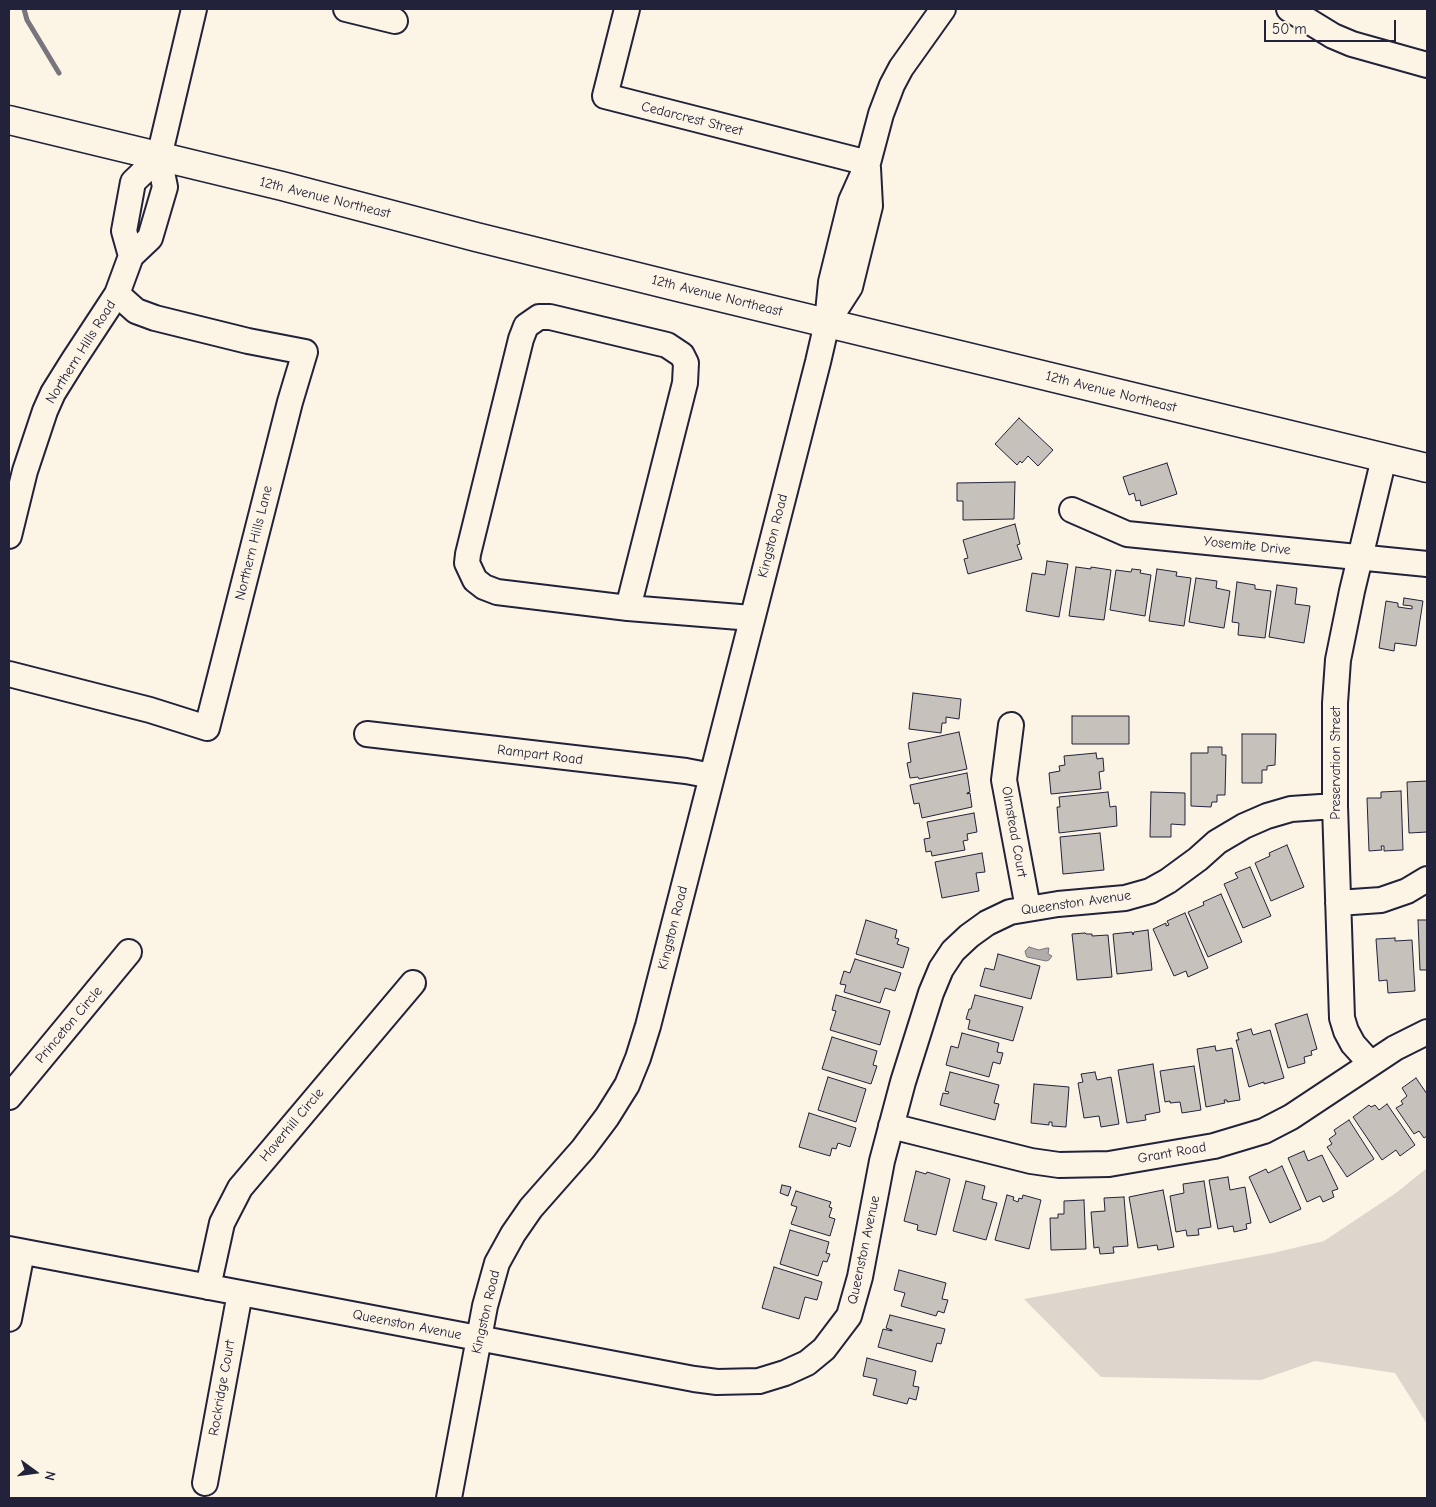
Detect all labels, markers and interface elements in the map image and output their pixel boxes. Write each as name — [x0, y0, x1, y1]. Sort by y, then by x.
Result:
scale bar — [1266, 10, 1398, 42]
text: 50 m — [1272, 20, 1307, 38]
street label: Cedarcrest Street — [640, 98, 744, 140]
street label: 12th Avenue Northeast — [258, 174, 392, 222]
street label: 12th Avenue Northeast — [650, 272, 784, 320]
street label: Northern Hills Road — [42, 297, 120, 407]
street label: 12th Avenue Northeast — [1044, 368, 1178, 416]
street label: Northern Hills Lane — [232, 484, 276, 602]
street label: Kingston Road — [754, 492, 792, 580]
street label: Yosemite Drive — [1202, 533, 1292, 559]
street label: Preservation Street — [1328, 706, 1344, 820]
street label: Rampart Road — [496, 741, 584, 769]
street label: Olmstead Court — [998, 785, 1030, 879]
street label: Kingston Road — [654, 884, 692, 972]
street label: Queenston Avenue — [1020, 887, 1132, 919]
street label: Princeton Circle — [32, 983, 106, 1067]
street label: Haverhill Circle — [256, 1085, 328, 1165]
street label: Grant Road — [1136, 1139, 1208, 1167]
street label: Queenston Avenue — [844, 1194, 884, 1306]
street label: Kingston Road — [468, 1268, 504, 1356]
street label: Queenston Avenue — [351, 1306, 463, 1344]
street label: Rockridge Court — [205, 1339, 239, 1437]
north arrow — [10, 1447, 60, 1497]
text: N — [41, 1469, 59, 1482]

